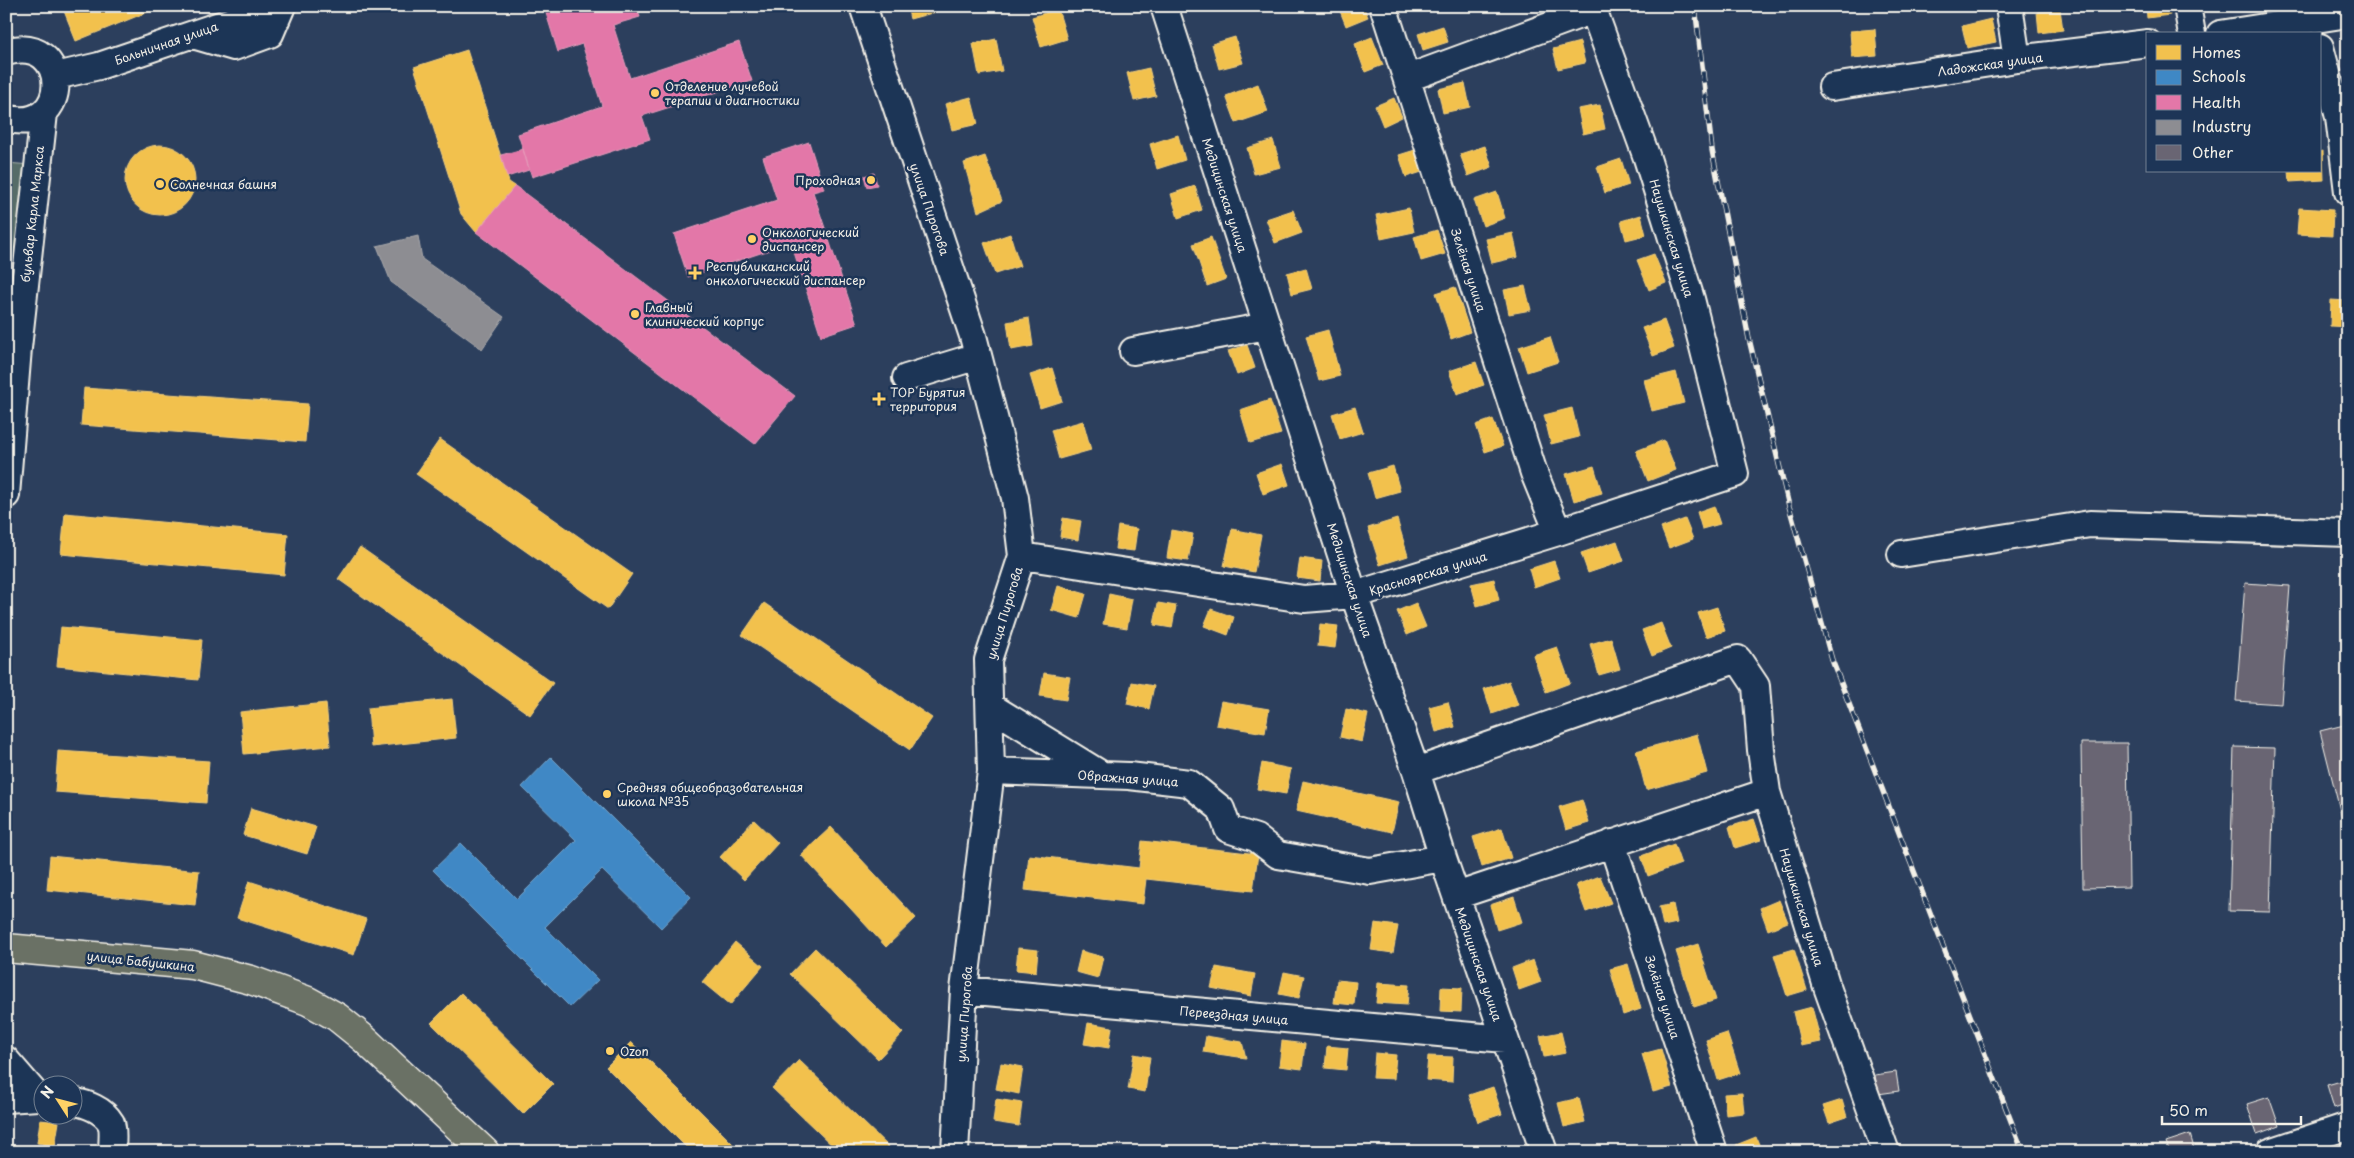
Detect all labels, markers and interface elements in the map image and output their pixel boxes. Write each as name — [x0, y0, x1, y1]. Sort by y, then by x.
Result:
street label: Больничная улица — [112, 17, 221, 69]
legend — [2146, 32, 2322, 172]
text: Homes — [2192, 40, 2241, 63]
street label: Ладожская улица — [1936, 48, 2044, 80]
text: Schools — [2192, 64, 2246, 87]
place label: Отделение лучевой терапии и диагностики — [665, 77, 800, 109]
marker: Отделение лучевой терапии и диагностики — [649, 87, 661, 99]
text: Health — [2192, 90, 2241, 113]
text: Industry — [2192, 114, 2251, 137]
street label: Медицинская улица — [1198, 135, 1252, 255]
text: Other — [2192, 140, 2233, 163]
street label: бульвар Карла Маркса — [16, 144, 48, 283]
street label: улица Пирогова — [906, 160, 954, 258]
place label: Проходная — [795, 171, 861, 189]
marker: Проходная — [865, 174, 877, 186]
place label: Солнечная башня — [170, 175, 277, 193]
street label: Наушкинская улица — [1645, 177, 1699, 300]
marker: Солнечная башня — [154, 178, 166, 190]
place label: Онкологический диспансер — [762, 223, 859, 255]
street label: Зелёная улица — [1447, 226, 1491, 315]
marker: Онкологический диспансер — [746, 233, 758, 245]
place label: Республиканский онкологический диспансер — [706, 257, 866, 289]
marker: Республиканский онкологический диспансер — [688, 266, 702, 280]
place label: Главный клинический корпус — [645, 298, 764, 330]
marker: Главный клинический корпус — [629, 308, 641, 320]
place label: ТОР Бурятия территория — [890, 383, 965, 415]
marker: ТОР Бурятия территория — [872, 392, 886, 406]
street label: Медицинская улица — [1323, 520, 1377, 640]
street label: Красноярская улица — [1367, 546, 1489, 599]
street label: улица Пирогова — [981, 564, 1027, 662]
street label: Овражная улица — [1077, 766, 1179, 791]
place label: Средняя общеобразовательная школа №35 — [617, 778, 803, 810]
marker: Средняя общеобразовательная школа №35 — [601, 788, 613, 800]
street label: Наушкинская улица — [1775, 846, 1829, 969]
street label: Медицинская улица — [1451, 905, 1507, 1024]
street label: улица Бабушкина — [86, 946, 196, 976]
street label: Зелёная улица — [1641, 953, 1685, 1042]
street label: улица Пирогова — [952, 965, 976, 1063]
street label: Переездная улица — [1179, 1001, 1290, 1029]
place label: Ozon — [620, 1042, 649, 1060]
marker: Ozon — [604, 1045, 616, 1057]
north arrow — [32, 1076, 82, 1126]
text: N — [35, 1081, 59, 1103]
scale bar — [2162, 1093, 2300, 1125]
text: 50 m — [2169, 1098, 2208, 1121]

